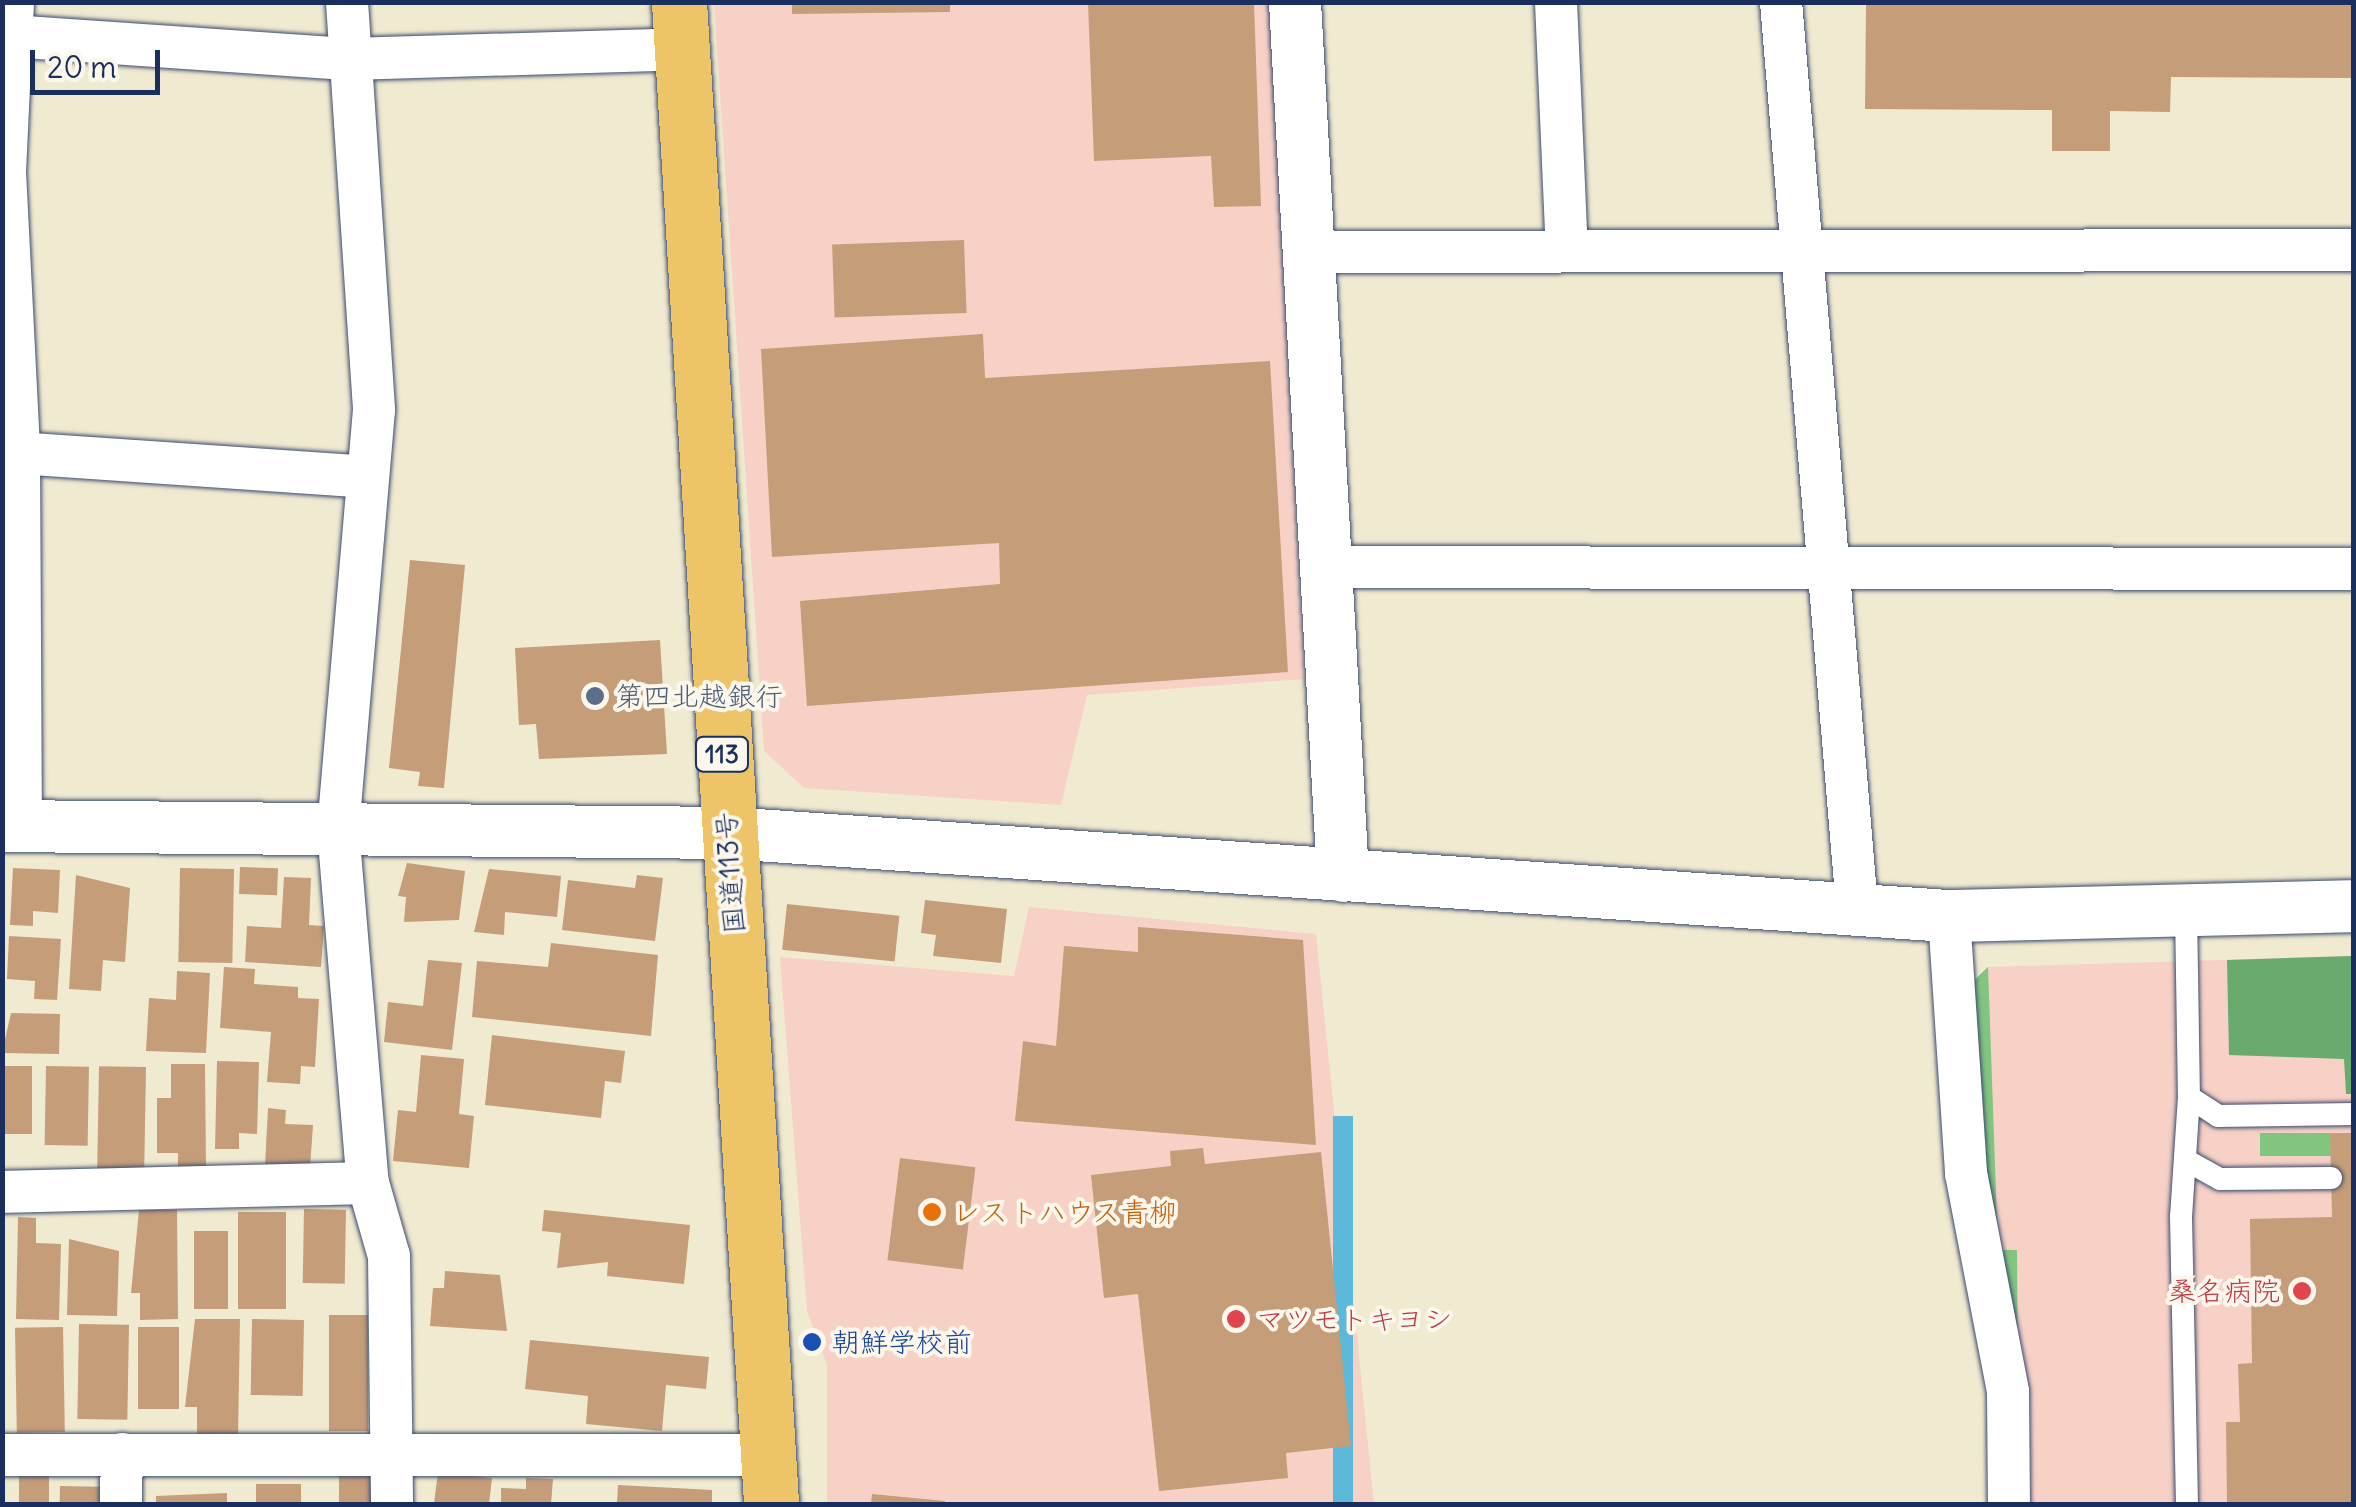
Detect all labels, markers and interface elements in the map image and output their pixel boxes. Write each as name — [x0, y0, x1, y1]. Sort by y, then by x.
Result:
scale bar — [35, 30, 165, 92]
text: 20 m — [47, 48, 117, 86]
place label: 第四北越銀行 — [615, 679, 783, 713]
marker: 第四北越銀行 — [584, 685, 606, 707]
road number: 113 — [694, 734, 750, 774]
street label: 国道113号 — [709, 811, 751, 935]
place label: レストハウス青柳 — [952, 1195, 1176, 1229]
marker: レストハウス青柳 — [921, 1201, 943, 1223]
place label: 桑名病院 — [2168, 1274, 2280, 1308]
marker: 桑名病院 — [2289, 1278, 2315, 1304]
place label: マツモトキヨシ — [1256, 1302, 1452, 1336]
marker: マツモトキヨシ — [1225, 1308, 1247, 1330]
place label: 朝鮮学校前 — [832, 1325, 972, 1359]
marker: 朝鮮学校前 — [801, 1331, 823, 1353]

